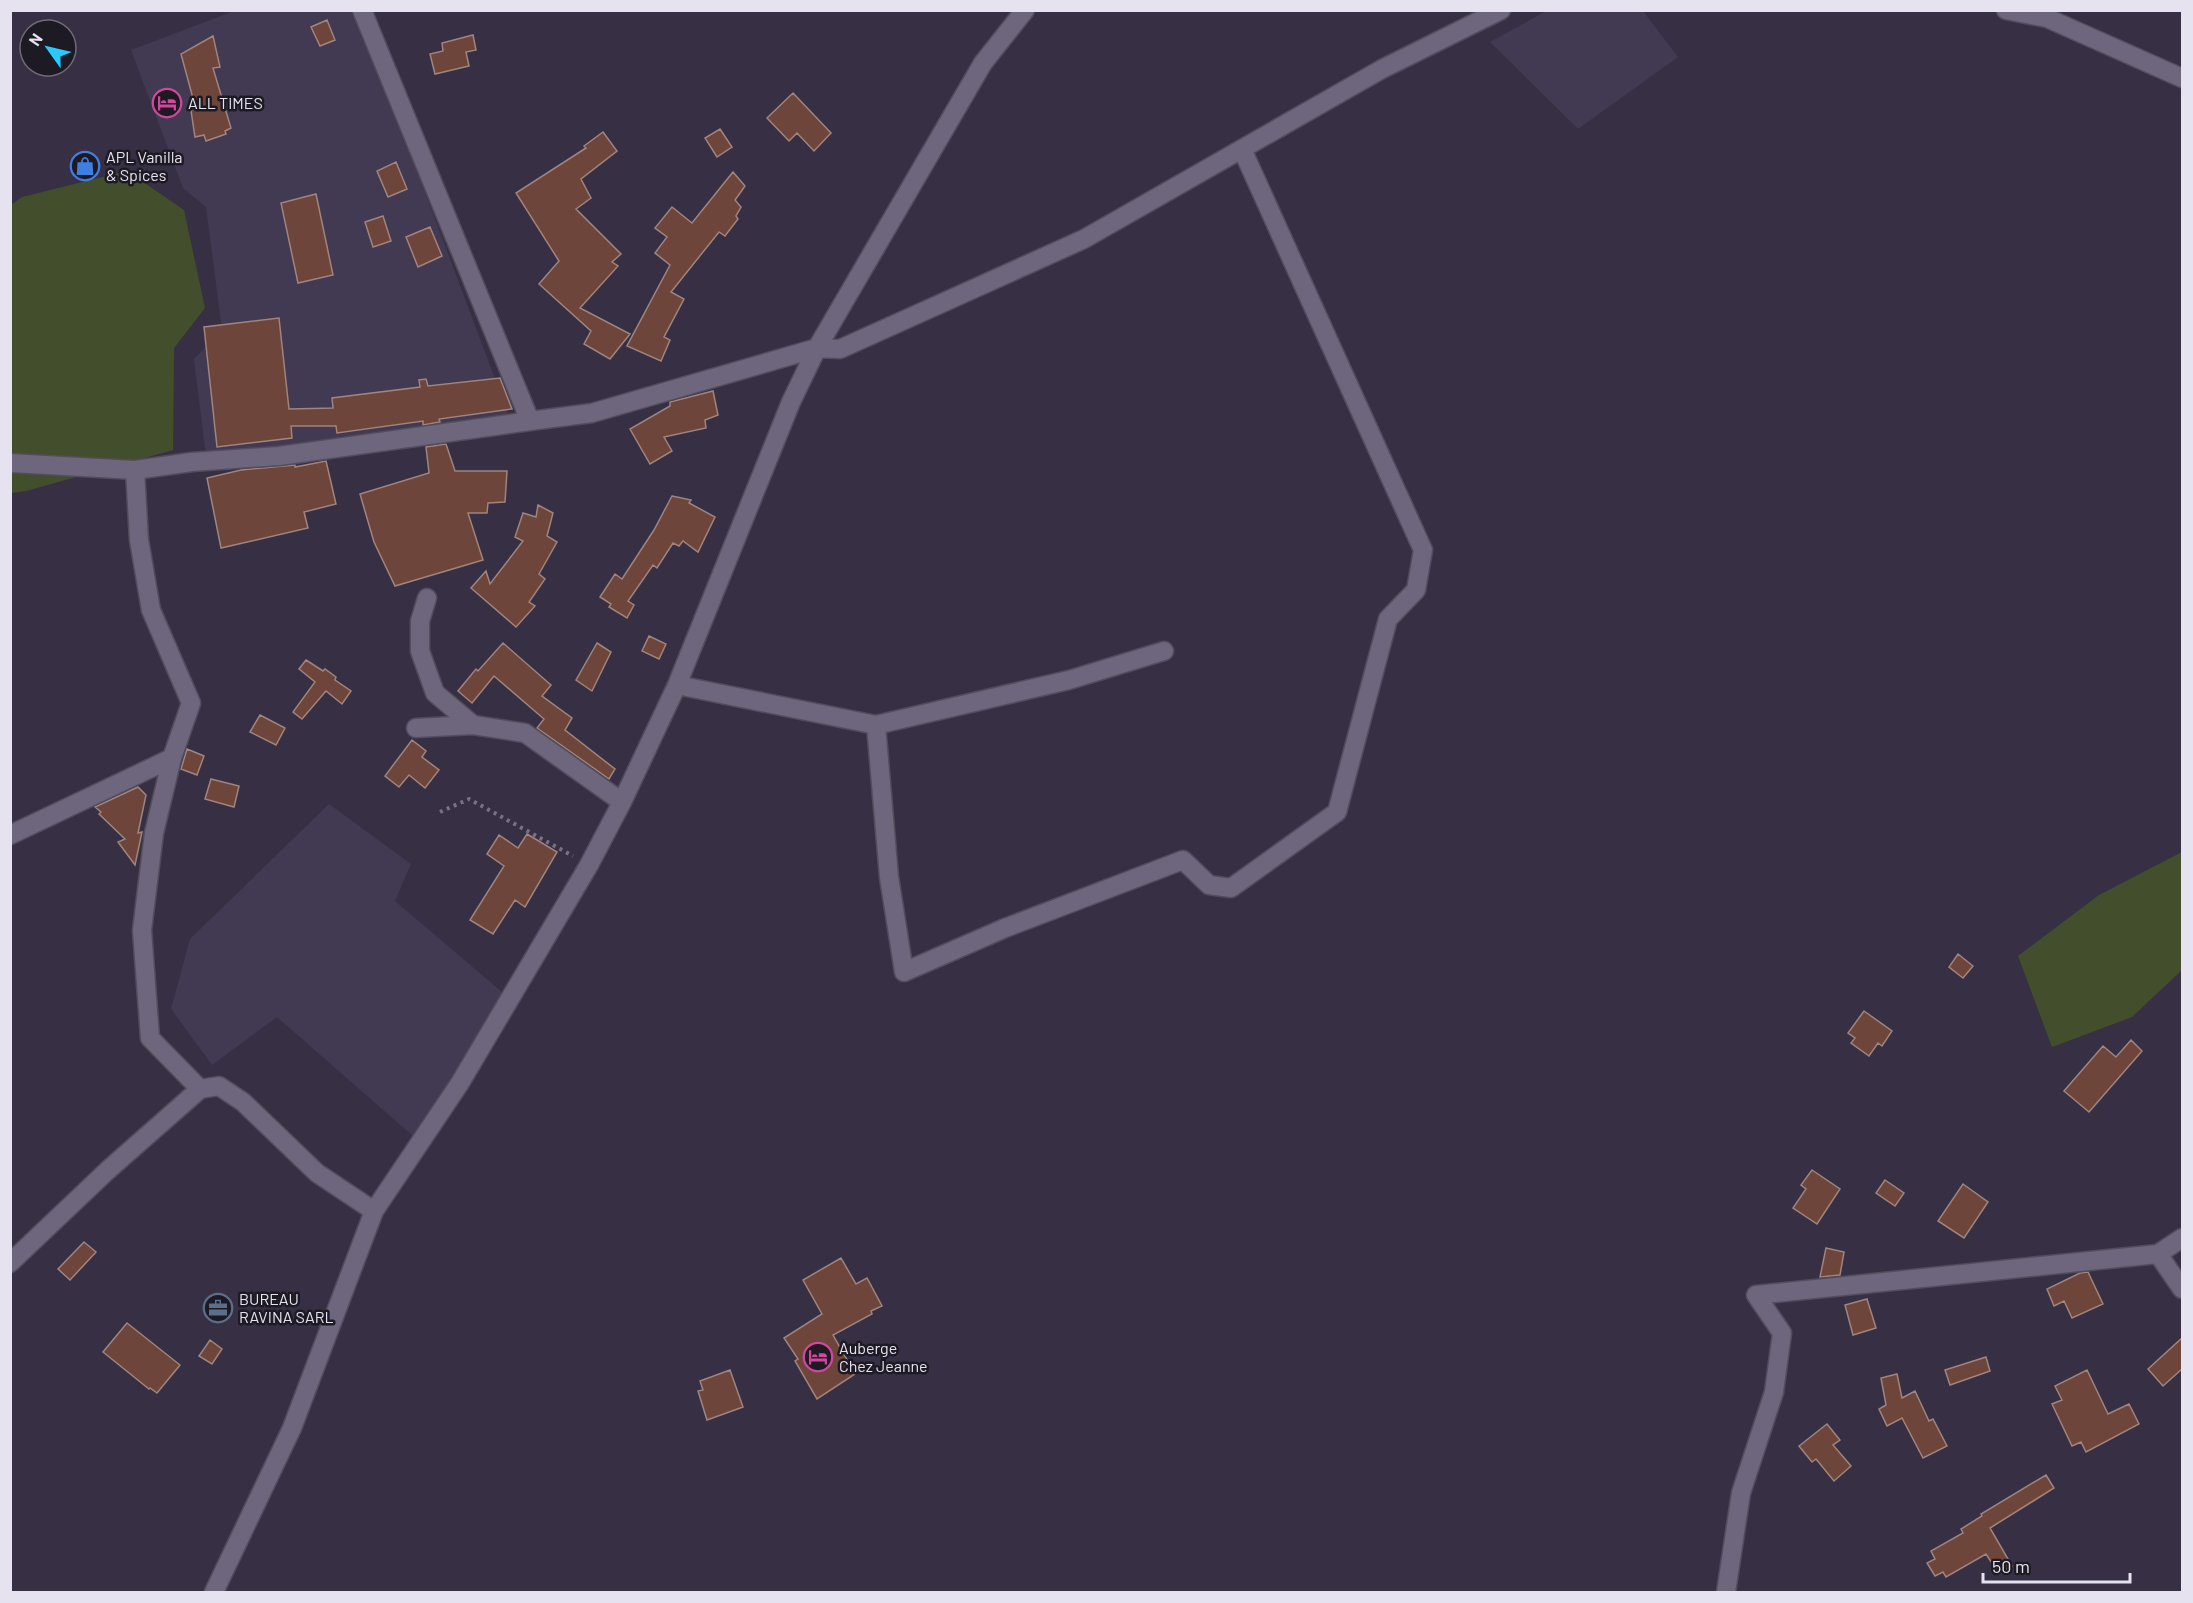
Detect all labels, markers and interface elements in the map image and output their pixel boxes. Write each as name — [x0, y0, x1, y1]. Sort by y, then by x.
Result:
north arrow — [18, 18, 78, 78]
text: N — [24, 30, 46, 49]
hotel icon: ALL TIMES — [151, 87, 183, 119]
place label: ALL TIMES — [188, 93, 263, 112]
place label: APL Vanilla & Spices — [106, 147, 183, 184]
shop icon: APL Vanilla & Spices — [69, 150, 101, 182]
place label: BUREAU RAVINA SARL — [239, 1289, 334, 1326]
office icon: BUREAU RAVINA SARL — [202, 1292, 234, 1324]
place label: Auberge Chez Jeanne — [839, 1338, 928, 1375]
hotel icon: Auberge Chez Jeanne — [802, 1341, 834, 1373]
scale bar — [1983, 1546, 2130, 1584]
text: 50 m — [1992, 1555, 2030, 1577]

